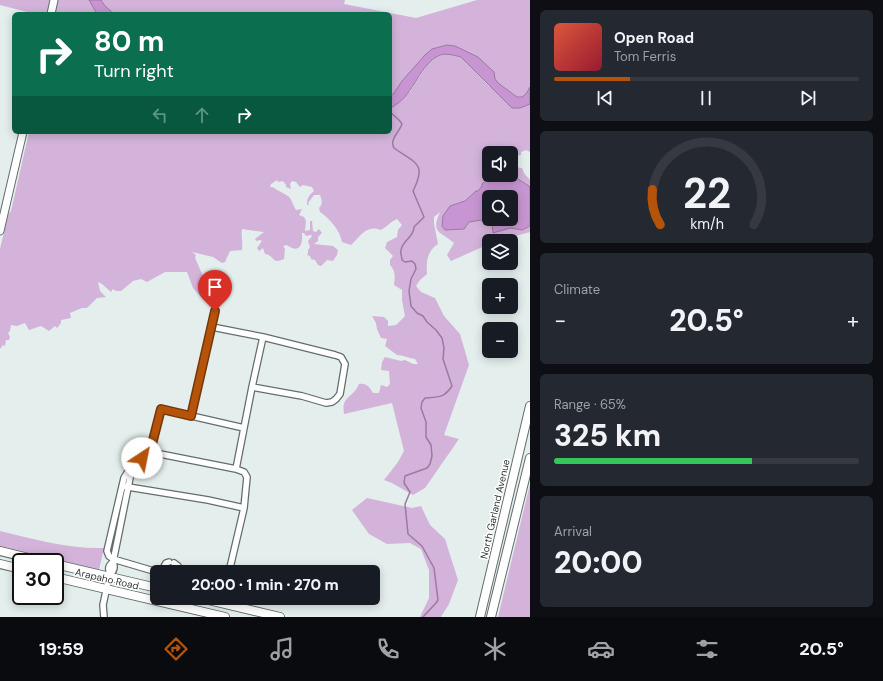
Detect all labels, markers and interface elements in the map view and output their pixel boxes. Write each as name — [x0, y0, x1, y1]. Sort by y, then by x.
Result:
text: 80 m — [94, 23, 164, 60]
icon: right — [28, 28, 80, 80]
text: Open Road — [614, 28, 694, 48]
text: Tom Ferris — [614, 48, 676, 65]
text: Turn right — [94, 59, 174, 83]
icon: previous — [594, 87, 616, 109]
icon: pause — [695, 87, 717, 109]
icon: next — [797, 87, 819, 109]
icon: left — [149, 104, 171, 126]
icon: ahead — [191, 104, 213, 126]
icon: right — [233, 104, 255, 126]
map controls — [482, 146, 518, 358]
button: sound — [482, 146, 518, 182]
text: 22 — [683, 167, 730, 221]
button: search — [482, 190, 518, 226]
text: km/h — [690, 215, 723, 233]
button: layers — [482, 234, 518, 270]
pin — [198, 270, 232, 311]
icon: arrive — [204, 276, 226, 298]
button: + — [482, 278, 518, 314]
text: Climate — [554, 281, 600, 298]
text: 20.5° — [669, 301, 744, 340]
text: − — [554, 306, 566, 335]
text: + — [847, 306, 859, 335]
button: − — [482, 322, 518, 358]
text: Range · 65% — [554, 396, 626, 413]
text: 325 km — [554, 416, 661, 455]
position arrow — [121, 437, 163, 479]
street label: North Garland Avenue — [477, 458, 513, 560]
text: Arrival — [554, 523, 592, 540]
text: 20:00 — [554, 543, 643, 582]
speed limit sign: 30 — [12, 553, 64, 605]
street label: Arapaho Road — [74, 565, 140, 593]
text: 20:00 · 1 min · 270 m — [191, 575, 339, 595]
icon: directions — [162, 635, 190, 663]
icon: music — [268, 635, 296, 663]
icon: phone — [374, 635, 402, 663]
icon: climate — [481, 635, 509, 663]
icon: car — [587, 635, 615, 663]
icon: filters — [693, 635, 721, 663]
text: 19:59 — [39, 637, 84, 661]
text: 20.5° — [799, 637, 844, 661]

